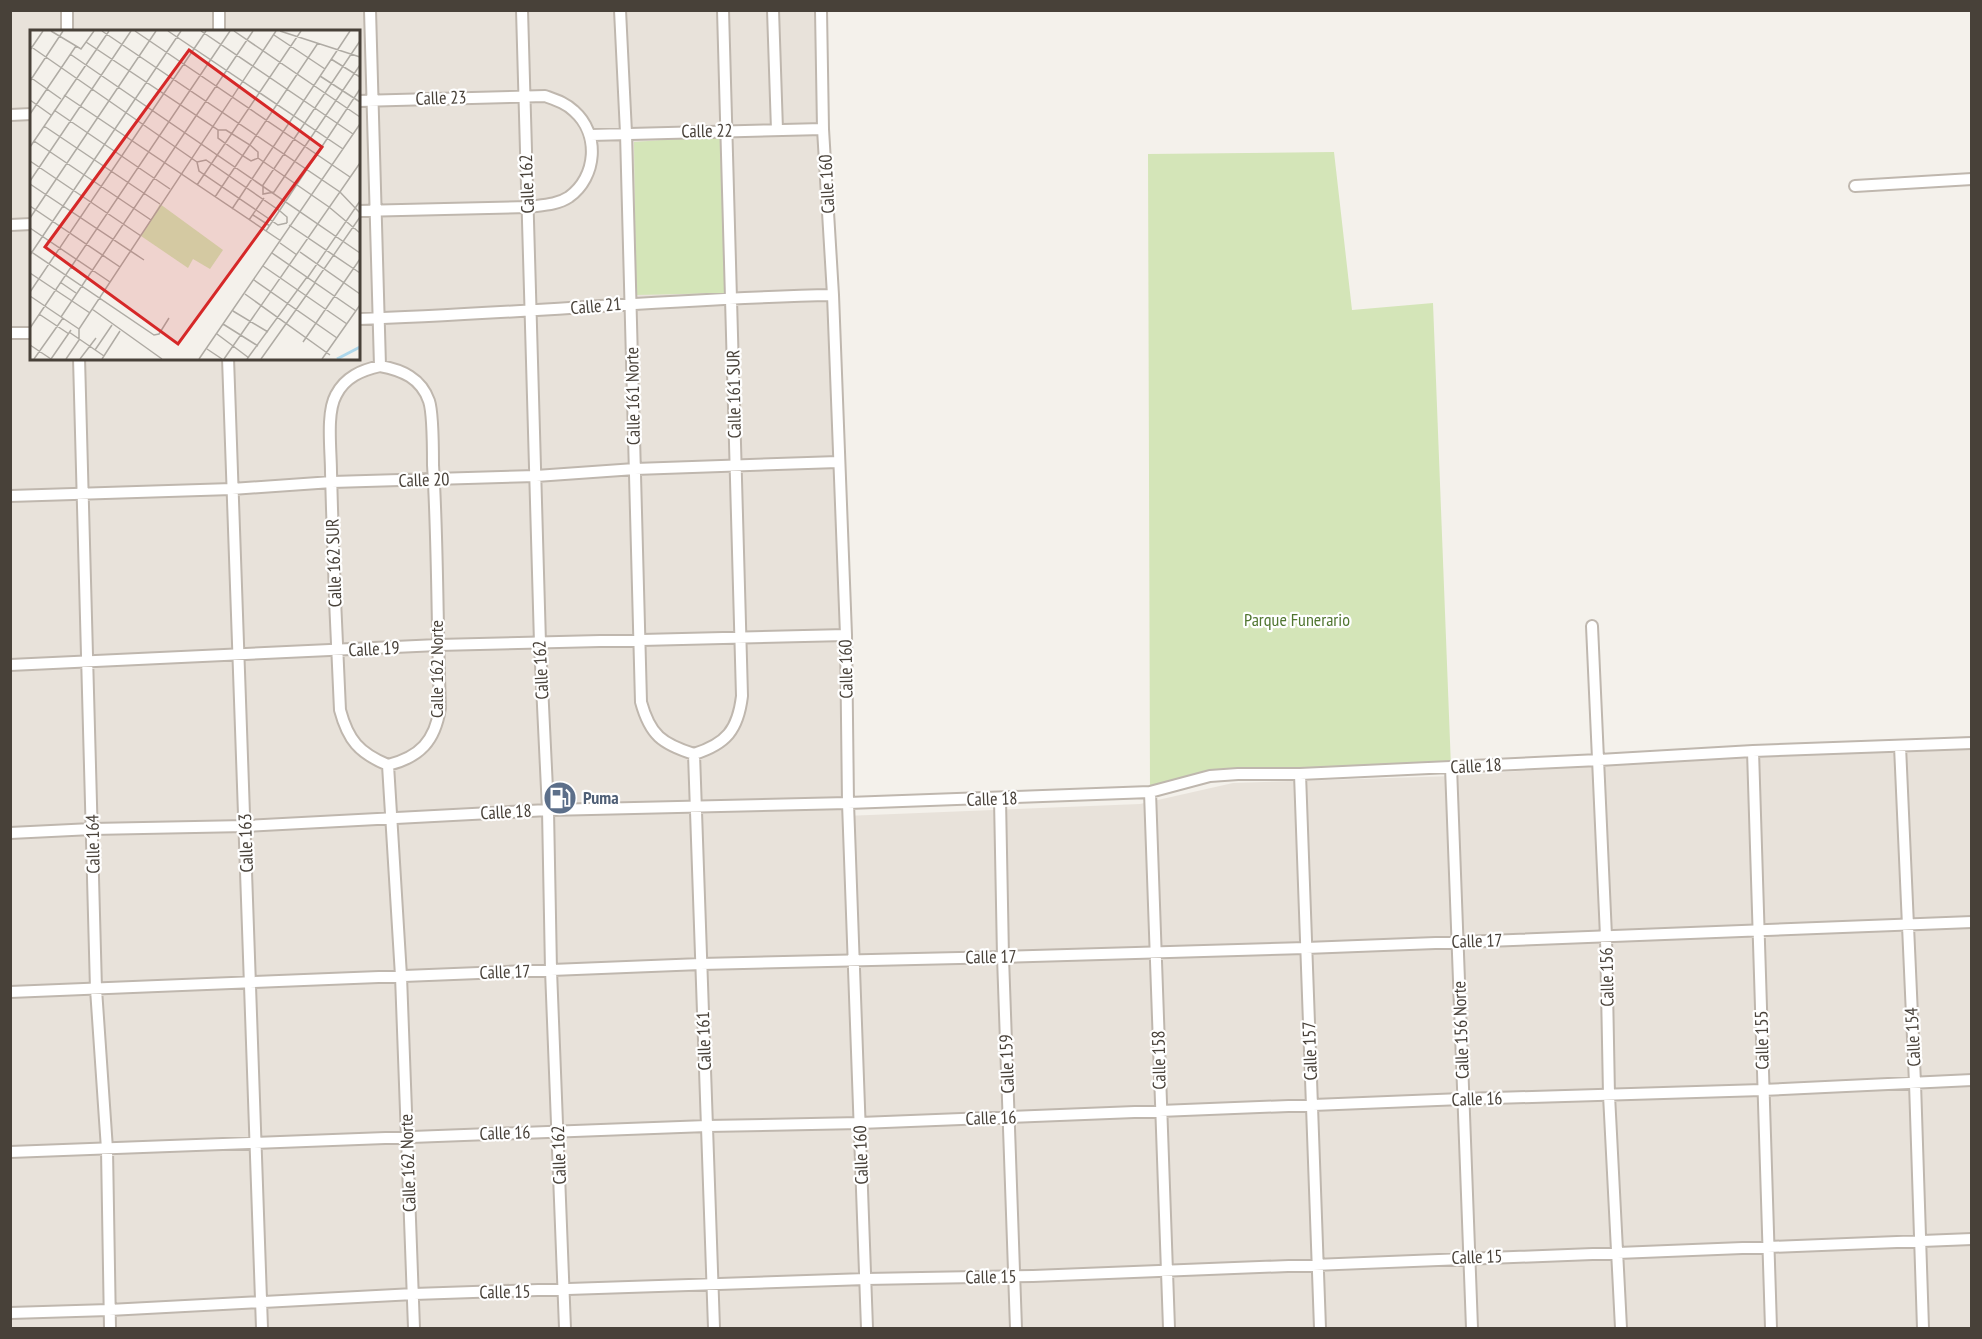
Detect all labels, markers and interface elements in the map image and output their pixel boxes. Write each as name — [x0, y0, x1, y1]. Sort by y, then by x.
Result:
inset map — [30, 30, 360, 360]
street label: Calle 23 — [415, 85, 467, 110]
street label: Calle 22 — [681, 119, 733, 142]
street label: Calle 162 — [514, 154, 539, 214]
street label: Calle 160 — [813, 154, 840, 214]
street label: Calle 21 — [570, 292, 622, 319]
street label: Calle 161 Norte — [620, 347, 645, 445]
street label: Calle 161 SUR — [721, 349, 746, 439]
street label: Calle 20 — [398, 467, 450, 492]
street label: Calle 162 SUR — [320, 518, 347, 608]
park label: Parque Funerario — [1244, 608, 1350, 631]
street label: Calle 162 Norte — [425, 620, 448, 718]
street label: Calle 19 — [348, 636, 400, 661]
street label: Calle 160 — [833, 639, 858, 699]
street label: Calle 162 — [527, 640, 554, 700]
street label: Calle 18 — [1450, 753, 1502, 778]
fuel station icon: Puma — [542, 780, 578, 816]
place label: Puma — [583, 786, 619, 809]
street label: Calle 18 — [966, 786, 1018, 811]
street label: Calle 18 — [480, 799, 532, 824]
street label: Calle 163 — [233, 813, 258, 873]
street label: Calle 164 — [80, 814, 105, 874]
street label: Calle 17 — [1451, 928, 1503, 953]
street label: Calle 17 — [965, 945, 1017, 968]
street label: Calle 156 — [1594, 947, 1619, 1007]
street label: Calle 17 — [479, 959, 531, 984]
street label: Calle 156 Norte — [1447, 981, 1474, 1079]
street label: Calle 154 — [1899, 1007, 1926, 1067]
street label: Calle 155 — [1749, 1010, 1774, 1070]
street label: Calle 161 — [691, 1011, 716, 1071]
street label: Calle 157 — [1297, 1021, 1322, 1081]
street label: Calle 158 — [1146, 1030, 1171, 1090]
street label: Calle 159 — [994, 1034, 1019, 1094]
street label: Calle 16 — [1451, 1086, 1503, 1111]
street label: Calle 16 — [965, 1105, 1017, 1130]
street label: Calle 162 Norte — [394, 1114, 421, 1212]
street label: Calle 16 — [479, 1120, 531, 1145]
street label: Calle 162 — [546, 1125, 571, 1185]
street label: Calle 160 — [848, 1125, 873, 1185]
street label: Calle 15 — [1451, 1244, 1503, 1269]
street label: Calle 15 — [965, 1265, 1017, 1288]
street label: Calle 15 — [479, 1280, 531, 1303]

